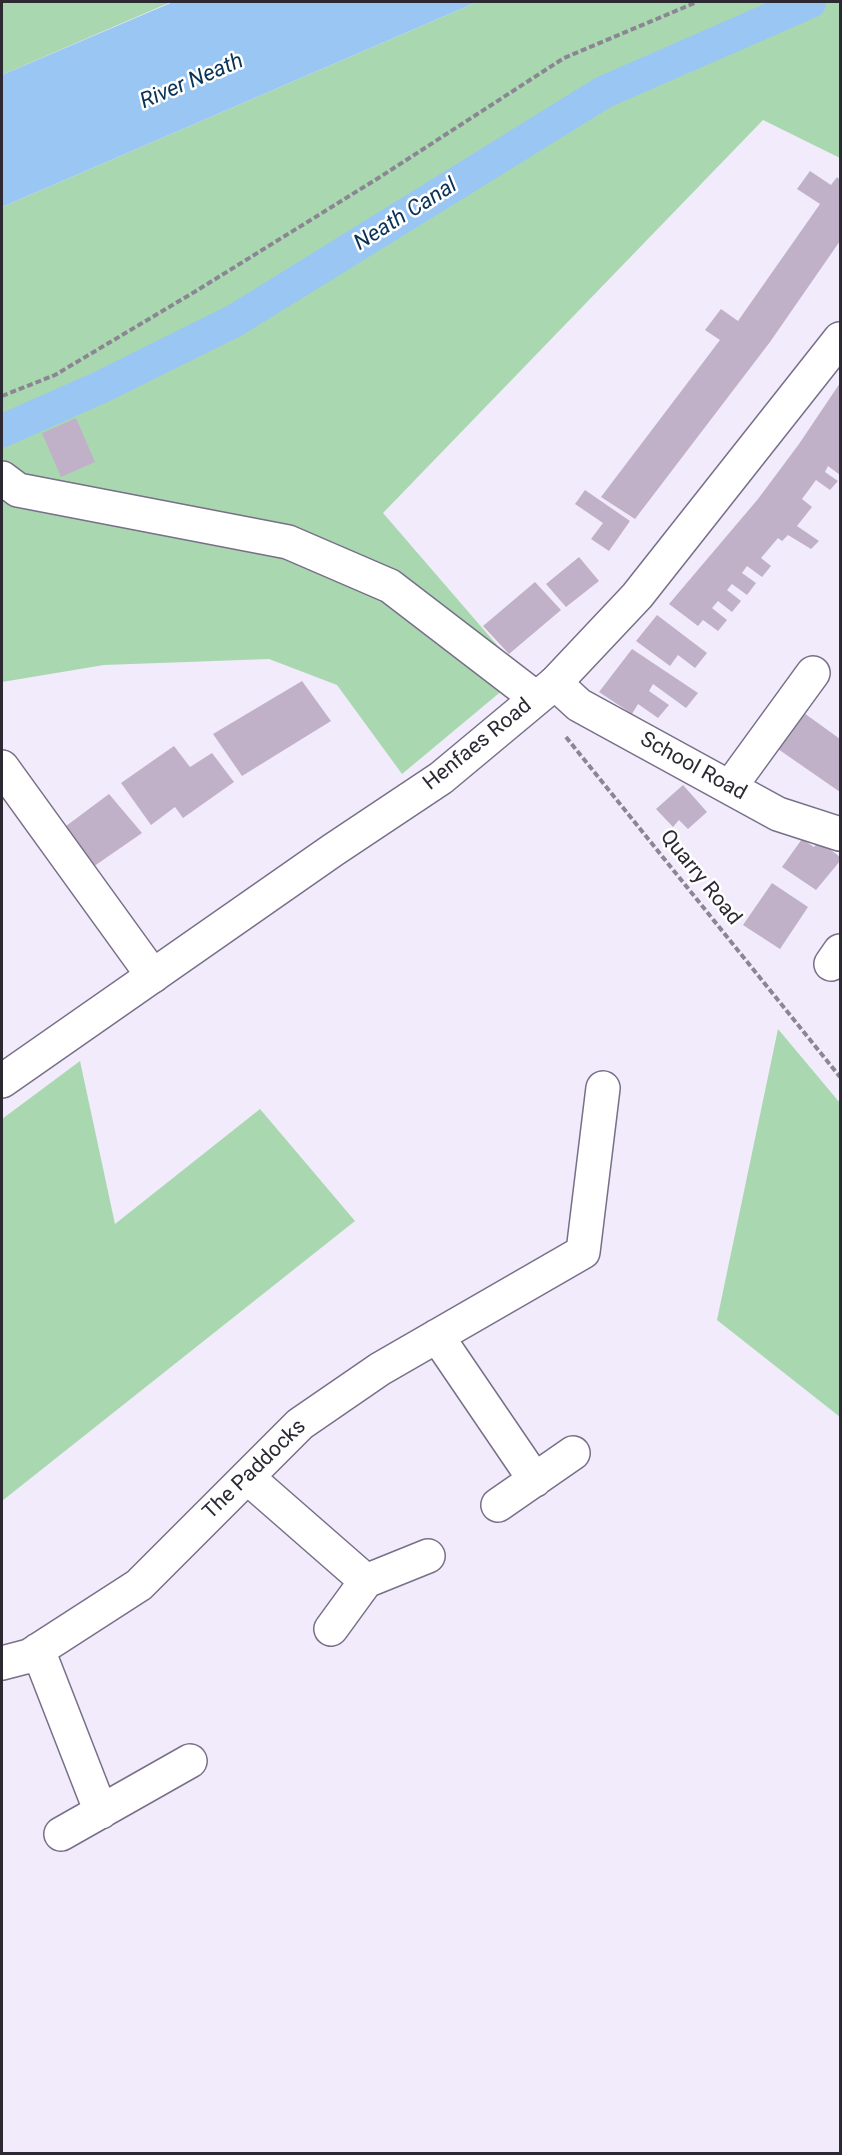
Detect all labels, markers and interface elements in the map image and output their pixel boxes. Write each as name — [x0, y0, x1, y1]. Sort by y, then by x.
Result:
water label: River Neath — [137, 48, 247, 116]
water label: Neath Canal — [350, 173, 462, 257]
street label: Henfaes Road — [419, 694, 537, 796]
street label: School Road — [636, 728, 750, 806]
street label: Quarry Road — [654, 825, 746, 931]
street label: The Paddocks — [198, 1415, 312, 1525]

